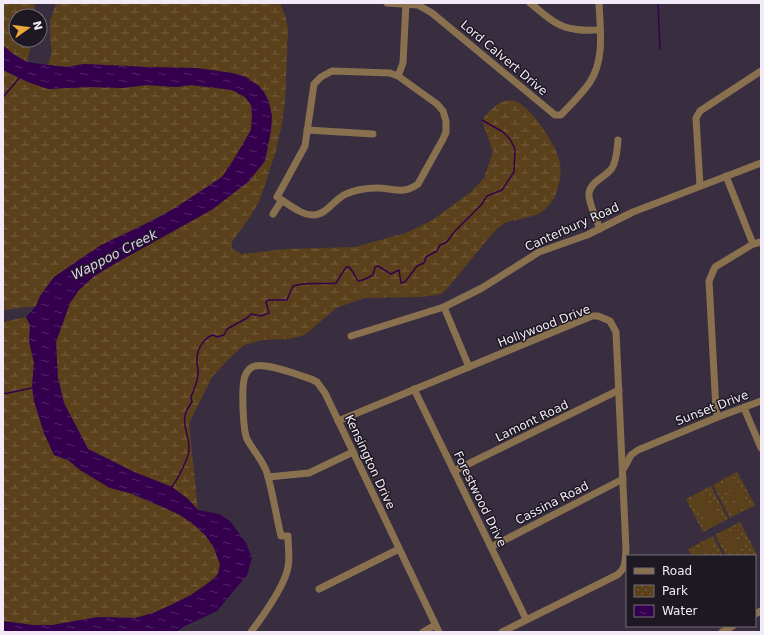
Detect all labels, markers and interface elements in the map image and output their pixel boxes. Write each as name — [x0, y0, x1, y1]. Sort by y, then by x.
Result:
north arrow — [8, 8, 48, 48]
street label: Lord Calvert Drive — [458, 18, 550, 98]
text: N — [30, 20, 45, 32]
street label: Canterbury Road — [523, 200, 621, 254]
water label: Wappoo Creek — [69, 226, 160, 283]
street label: Hollywood Drive — [496, 302, 592, 350]
street label: Sunset Drive — [674, 388, 750, 428]
street label: Lamont Road — [493, 397, 571, 445]
street label: Kensington Drive — [342, 413, 398, 511]
street label: Forestwood Drive — [451, 449, 509, 549]
street label: Cassina Road — [513, 478, 591, 528]
legend — [626, 555, 756, 627]
text: Road — [662, 564, 692, 578]
text: Park — [662, 584, 688, 598]
text: Water — [662, 604, 698, 618]

